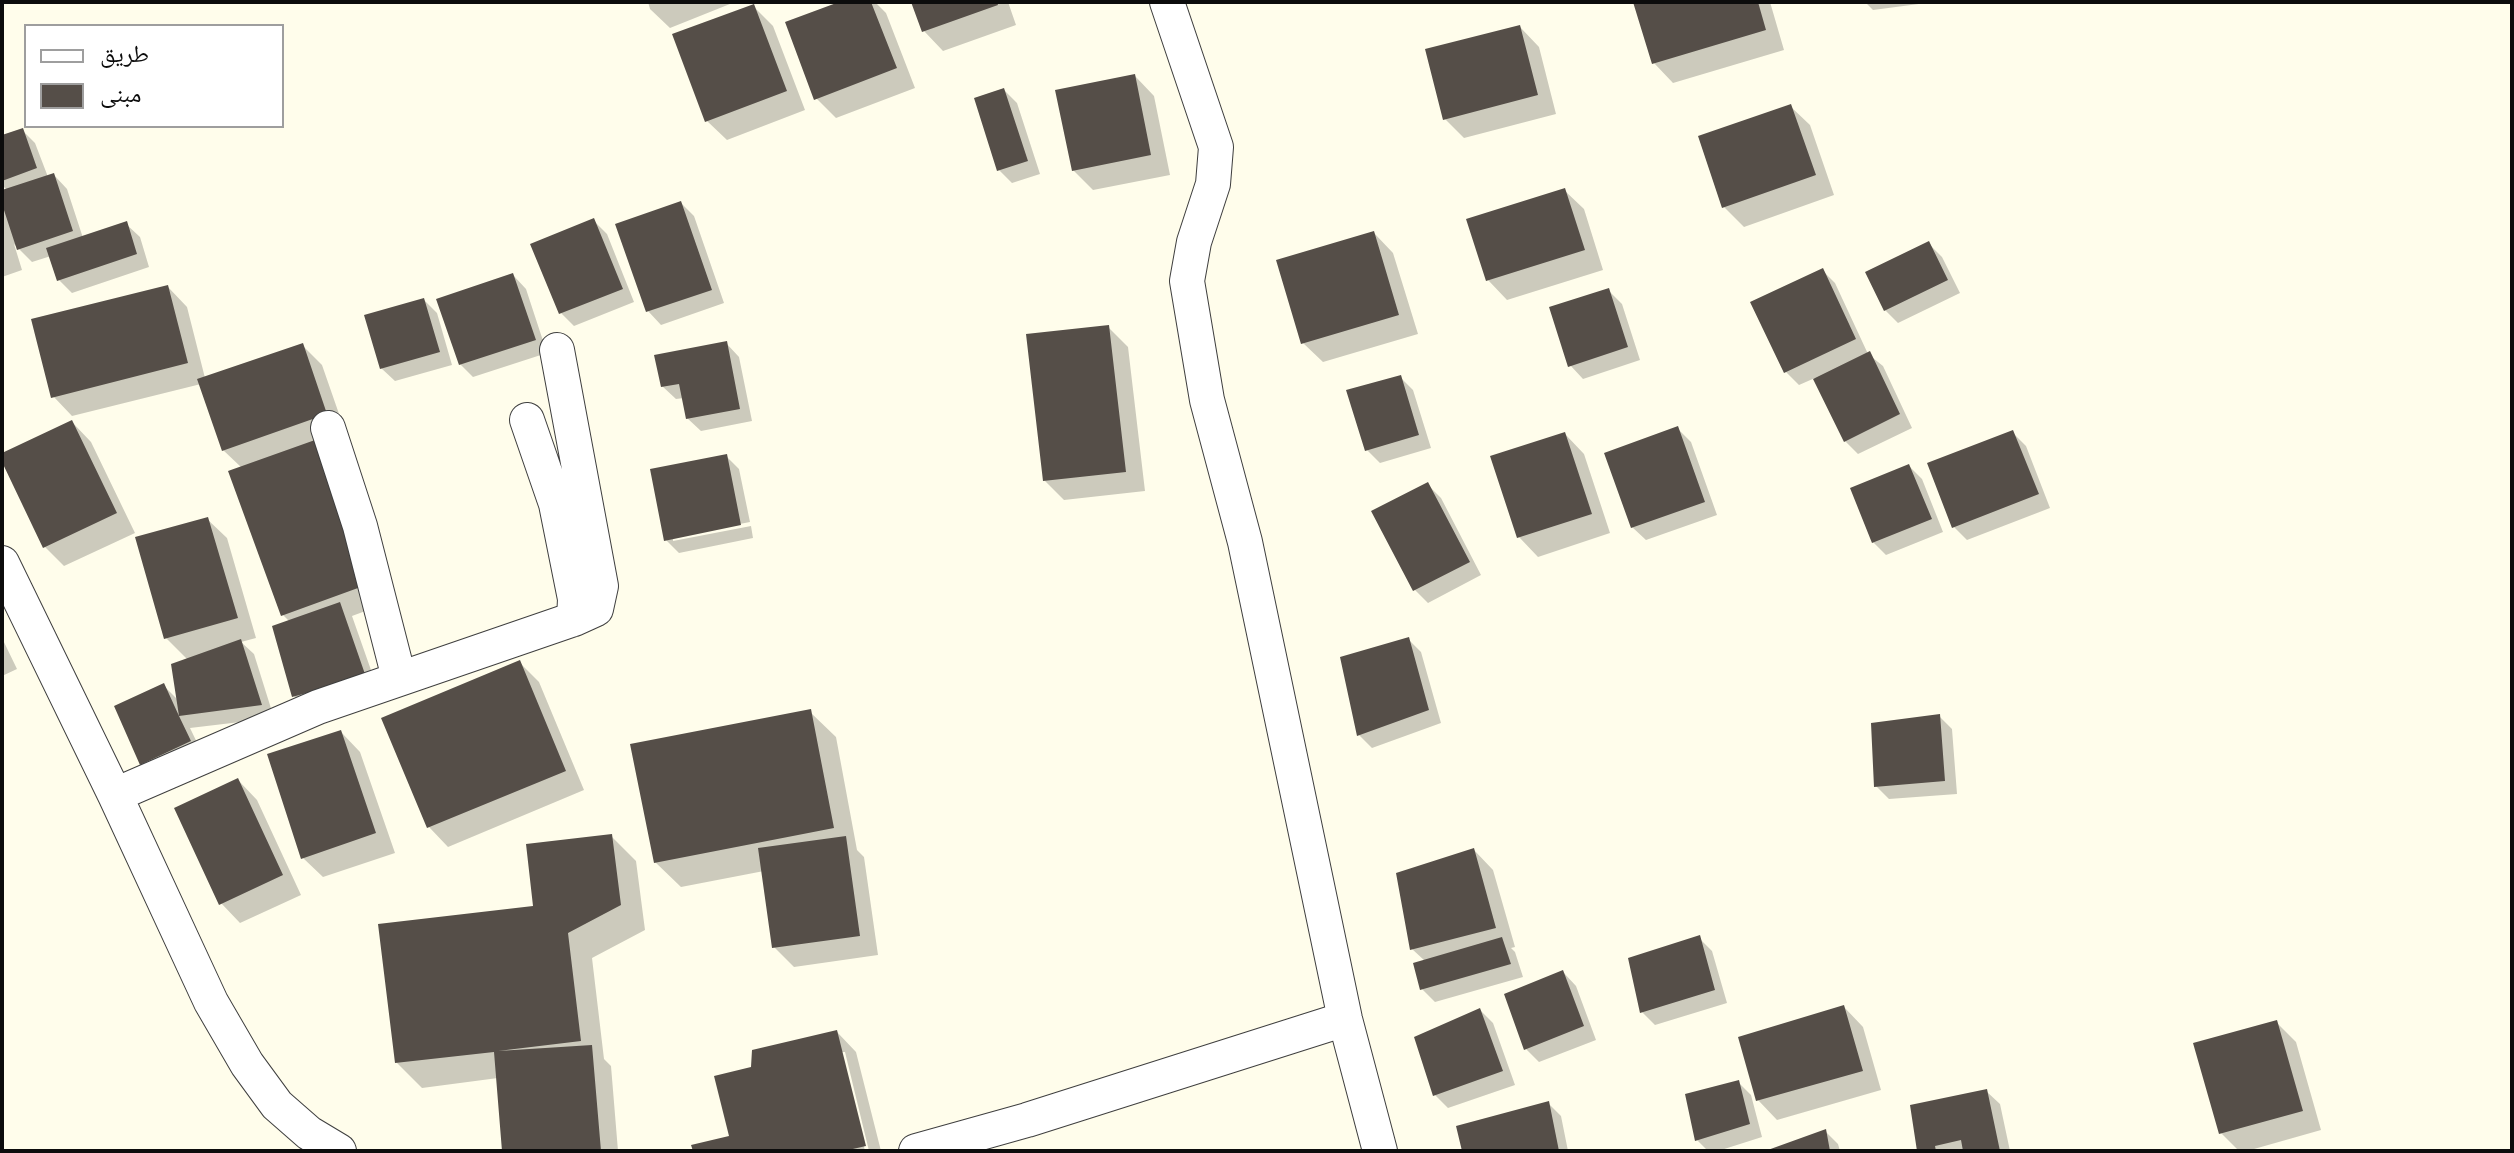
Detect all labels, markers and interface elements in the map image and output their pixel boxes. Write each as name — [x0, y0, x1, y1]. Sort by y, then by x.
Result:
legend — [24, 24, 284, 128]
text: طريق — [100, 37, 149, 69]
text: مبنى — [100, 77, 141, 109]

